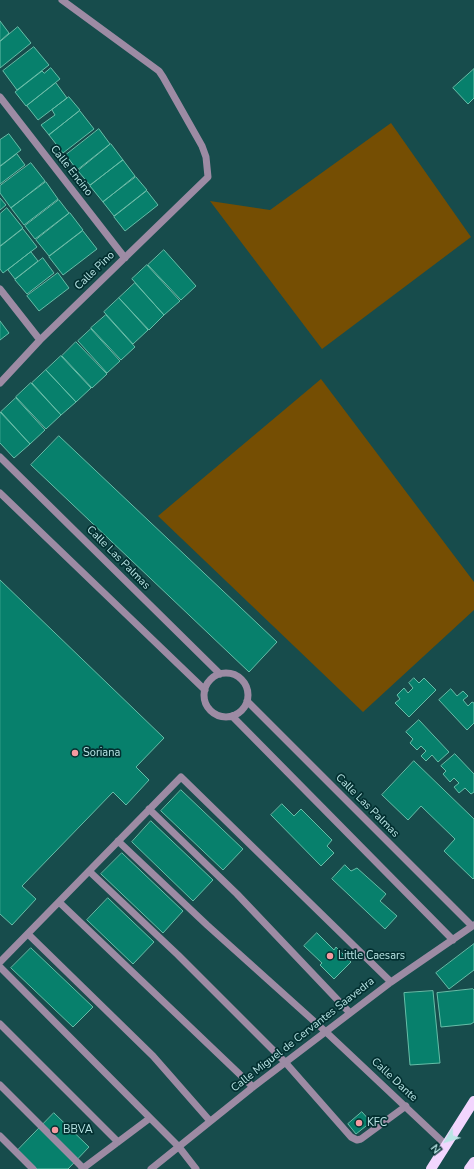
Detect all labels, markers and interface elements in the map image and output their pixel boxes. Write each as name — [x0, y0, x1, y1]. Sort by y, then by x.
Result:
street label: Calle Encino — [47, 143, 95, 199]
street label: Calle Pino — [72, 249, 118, 293]
street label: Calle Las Palmas — [83, 523, 153, 593]
place label: Soriana — [83, 746, 120, 760]
marker: Soriana — [70, 748, 80, 758]
street label: Calle Las Palmas — [332, 771, 402, 841]
place label: Little Caesars — [338, 949, 405, 963]
marker: Little Caesars — [325, 951, 335, 961]
street label: Calle Miguel de Cervantes Saavedra — [229, 975, 377, 1095]
street label: Calle Dante — [368, 1055, 420, 1105]
place label: KFC — [367, 1116, 387, 1130]
marker: KFC — [354, 1118, 364, 1128]
north arrow — [426, 1121, 466, 1161]
place label: BBVA — [63, 1123, 93, 1137]
marker: BBVA — [50, 1125, 60, 1135]
text: N — [428, 1141, 445, 1157]

